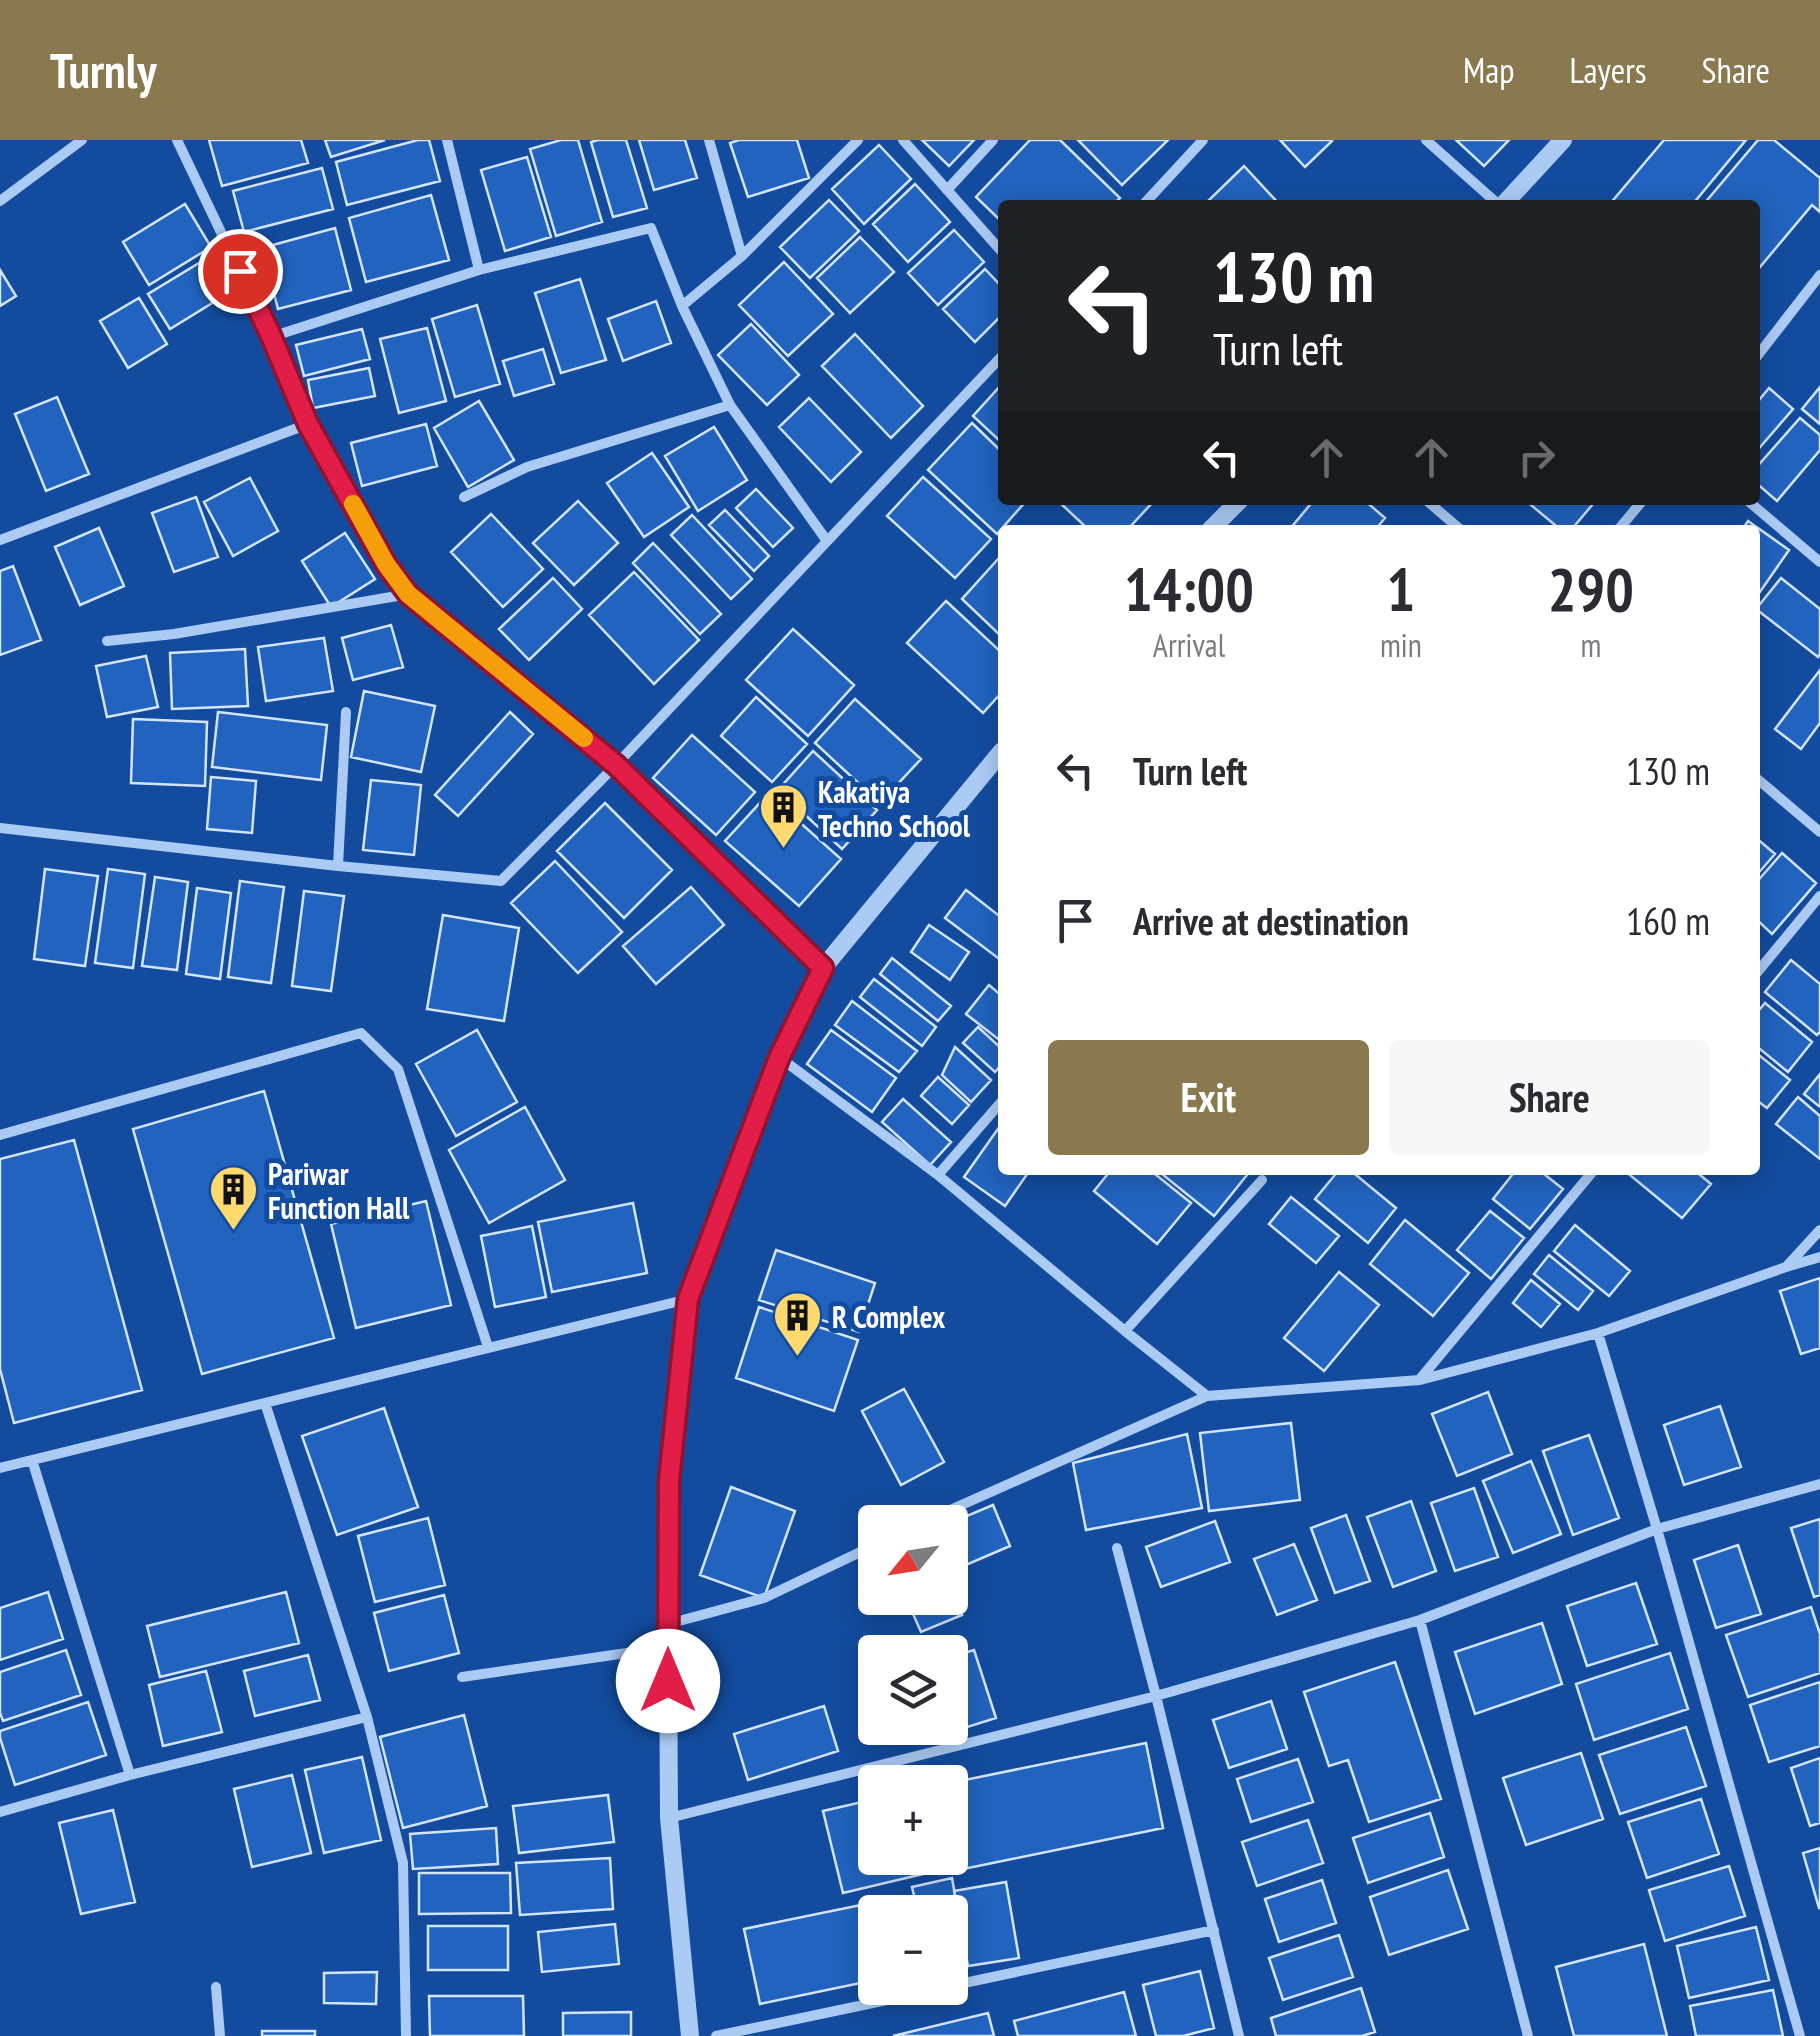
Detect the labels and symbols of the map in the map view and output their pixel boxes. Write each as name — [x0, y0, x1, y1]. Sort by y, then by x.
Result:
pin — [198, 229, 283, 314]
place label: Kakatiya Techno School — [818, 772, 971, 845]
building icon: Kakatiya Techno School — [757, 782, 809, 850]
place label: Pariwar Function Hall — [268, 1154, 410, 1227]
building icon: Pariwar Function Hall — [207, 1164, 259, 1232]
building icon: R Complex — [771, 1290, 823, 1358]
place label: R Complex — [832, 1297, 946, 1336]
north arrow — [858, 1505, 968, 1615]
position arrow — [616, 1629, 720, 1733]

